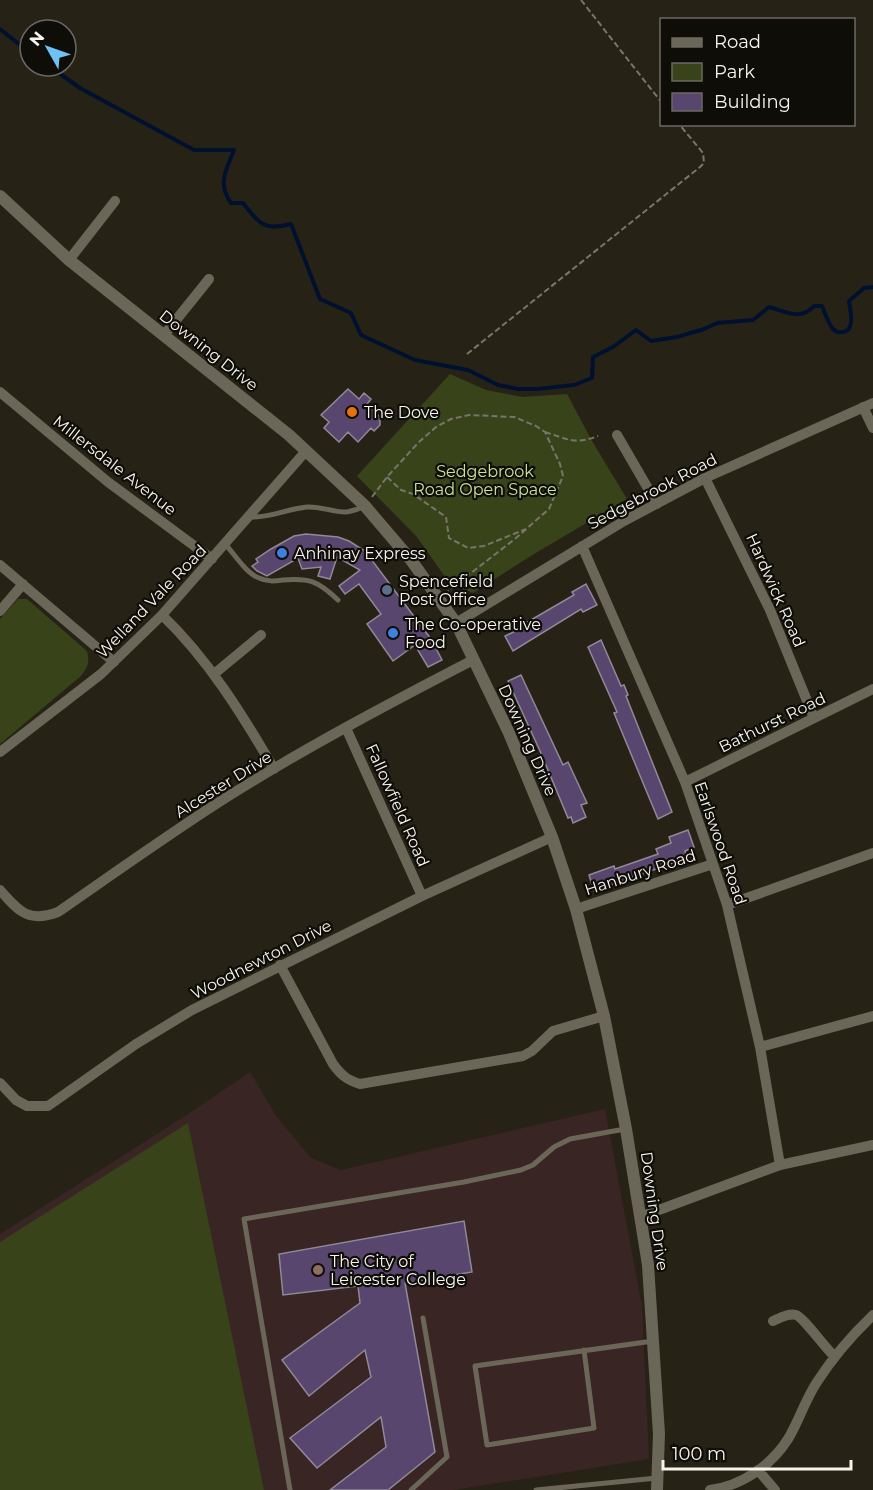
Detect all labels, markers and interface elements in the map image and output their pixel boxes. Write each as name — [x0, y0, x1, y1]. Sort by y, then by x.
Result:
north arrow — [18, 18, 78, 78]
legend — [660, 18, 855, 126]
text: N — [25, 28, 48, 50]
text: Road — [714, 31, 761, 53]
text: Park — [714, 61, 755, 83]
text: Building — [714, 91, 791, 113]
street label: Downing Drive — [156, 306, 262, 395]
place label: The Dove — [364, 403, 439, 422]
marker: The Dove — [345, 405, 359, 419]
street label: Millersdale Avenue — [49, 411, 180, 519]
street label: Sedgebrook Road — [584, 449, 720, 534]
park label: Sedgebrook Road Open Space — [413, 462, 557, 499]
street label: Hardwick Road — [742, 530, 809, 650]
street label: Welland Vale Road — [92, 541, 210, 662]
place label: Anhinay Express — [294, 544, 426, 563]
marker: Anhinay Express — [275, 546, 289, 560]
place label: Spencefield Post Office — [399, 572, 493, 609]
marker: Spencefield Post Office — [380, 583, 394, 597]
place label: The Co-operative Food — [405, 615, 541, 652]
marker: The Co-operative Food — [386, 626, 400, 640]
street label: Downing Drive — [494, 681, 561, 799]
street label: Bathurst Road — [716, 688, 829, 756]
street label: Fallowfield Road — [362, 741, 433, 870]
street label: Alcester Drive — [171, 747, 275, 822]
street label: Earlswood Road — [691, 779, 751, 907]
street label: Hanbury Road — [582, 846, 698, 899]
street label: Woodnewton Drive — [188, 916, 335, 1003]
street label: Downing Drive — [637, 1150, 672, 1272]
place label: The City of Leicester College — [330, 1252, 466, 1289]
marker: The City of Leicester College — [311, 1263, 325, 1277]
scale bar — [663, 1433, 850, 1471]
text: 100 m — [672, 1443, 726, 1465]

